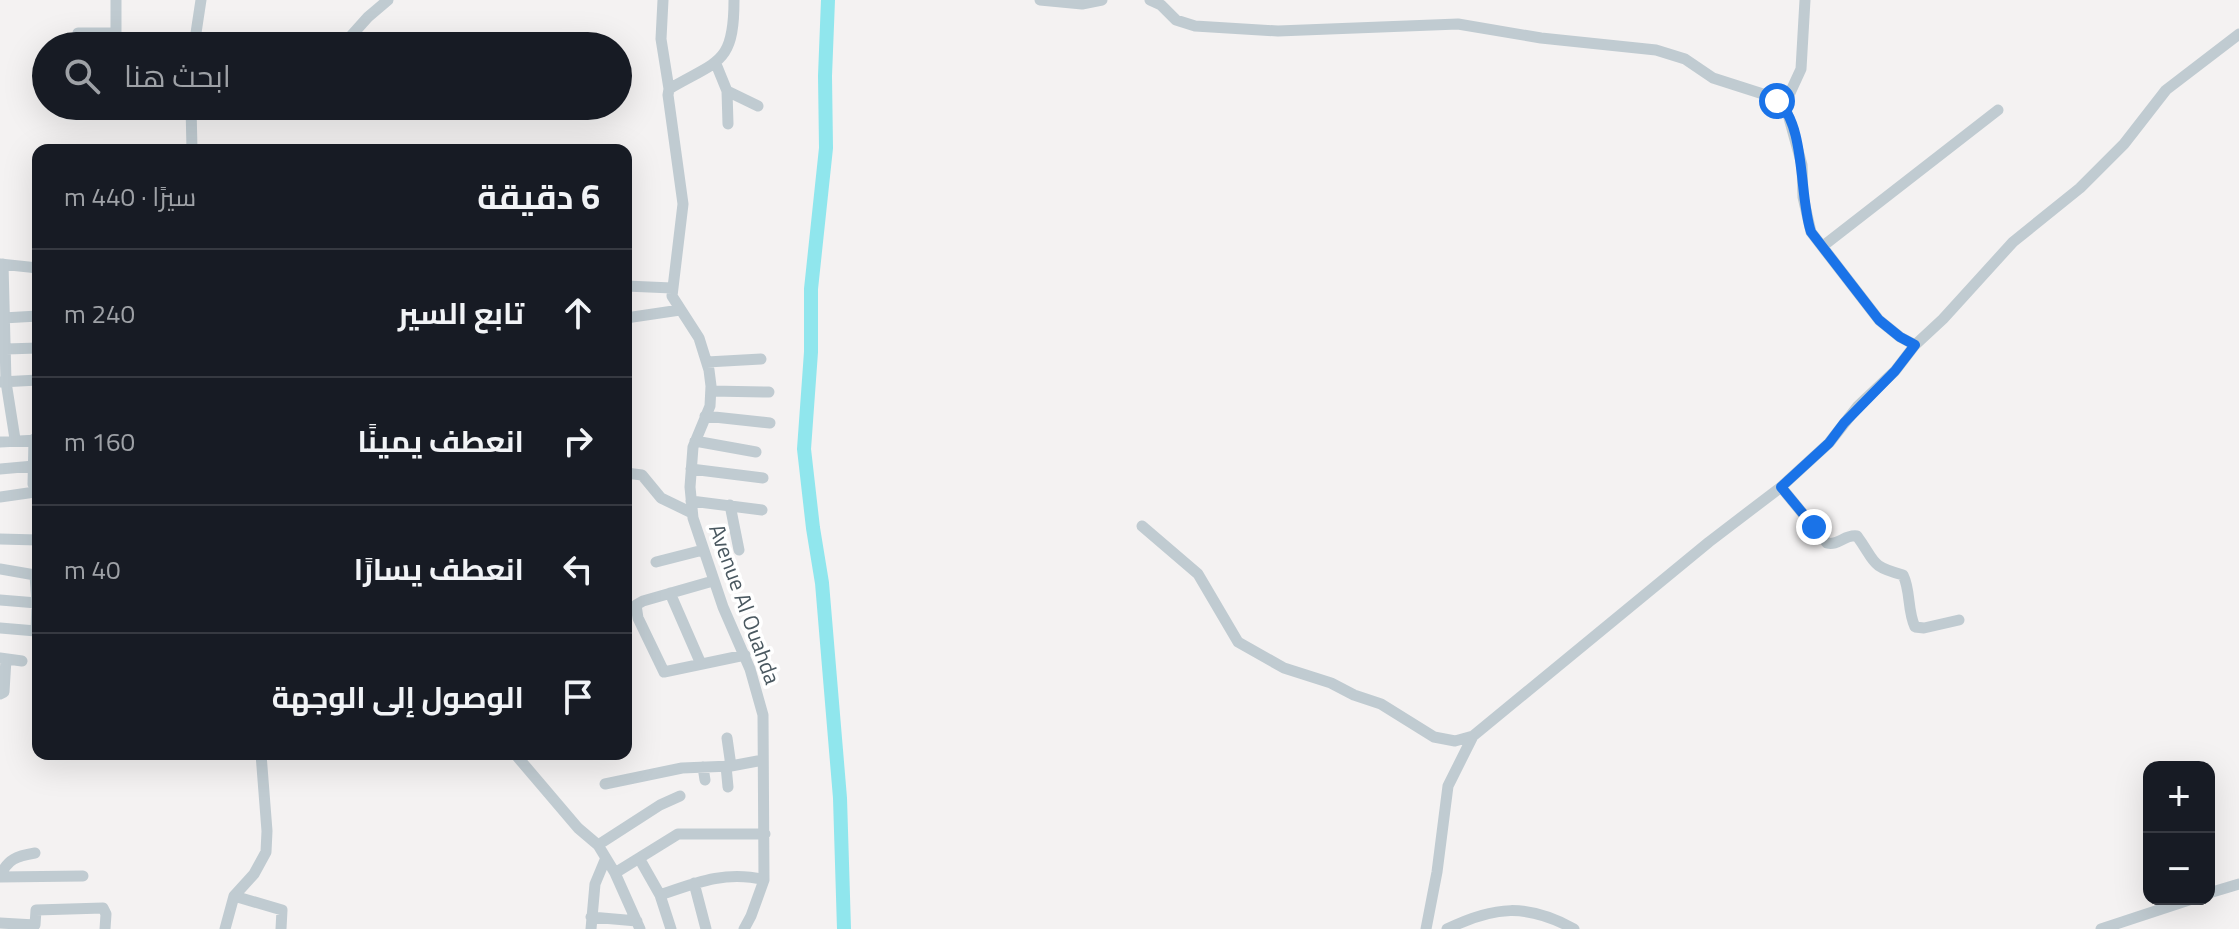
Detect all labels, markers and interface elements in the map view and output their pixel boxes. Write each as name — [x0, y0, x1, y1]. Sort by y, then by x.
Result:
search box — [32, 32, 632, 120]
text: ابحث هنا — [124, 53, 231, 99]
icon: search — [60, 54, 104, 98]
route start — [1759, 83, 1795, 119]
text: 6 دقيقة — [477, 170, 600, 222]
text: سيرًا · 440 m — [64, 177, 196, 216]
text: تابع السير — [398, 290, 524, 336]
icon: ahead — [556, 291, 600, 335]
text: 240 m — [64, 294, 135, 333]
text: انعطف يمينًا — [357, 418, 524, 464]
icon: right — [556, 419, 600, 463]
text: 160 m — [64, 422, 135, 461]
route end — [1796, 509, 1832, 545]
street label: Avenue Al Ouahda — [700, 519, 790, 689]
text: انعطف يسارًا — [354, 546, 524, 592]
icon: left — [556, 547, 600, 591]
text: 40 m — [64, 550, 121, 589]
text: الوصول إلى الوجهة — [272, 674, 524, 720]
icon: arrive — [556, 675, 600, 719]
map controls — [2143, 761, 2215, 905]
button: + — [2143, 761, 2215, 833]
button: − — [2143, 833, 2215, 905]

